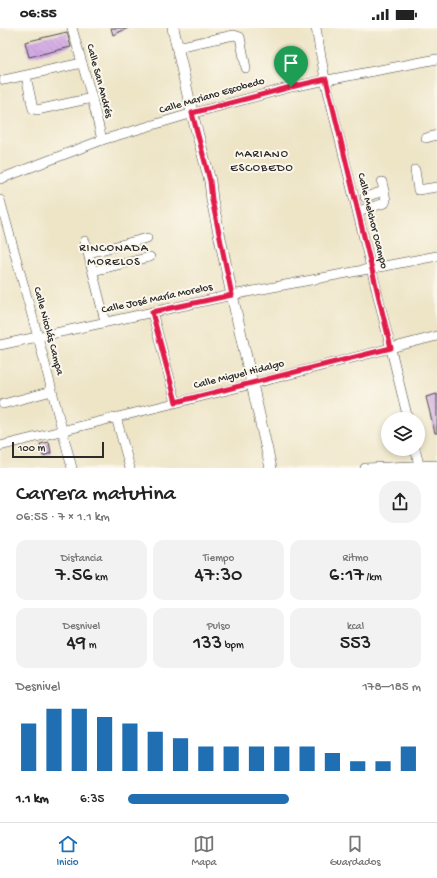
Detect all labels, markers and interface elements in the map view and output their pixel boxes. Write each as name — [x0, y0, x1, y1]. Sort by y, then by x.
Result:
text: 06:55 — [20, 5, 57, 23]
street label: Calle San Andrés — [83, 43, 115, 120]
pin — [274, 46, 308, 87]
icon: arrive — [280, 52, 302, 74]
street label: Calle Mariano Escobedo — [158, 75, 266, 117]
district label: MARIANO ESCOBEDO — [230, 148, 294, 176]
street label: Calle Melchor Ocampo — [354, 172, 390, 270]
district label: RINCONADA MORELOS — [79, 242, 149, 270]
street label: Calle José María Morelos — [101, 281, 214, 317]
street label: Calle Nicolás Campa — [30, 286, 66, 377]
street label: Calle Miguel Hidalgo — [192, 358, 286, 392]
map controls — [381, 412, 425, 456]
button: layers — [381, 412, 425, 456]
scale bar — [12, 440, 104, 459]
text: 100 m — [18, 443, 45, 455]
button: share — [379, 481, 421, 523]
text: Carrera matutina — [16, 482, 176, 508]
text: 06:55 · 7 × 1.1 km — [16, 510, 110, 525]
text: Distancia — [61, 553, 102, 565]
text: Tiempo — [203, 553, 234, 565]
text: Ritmo — [342, 553, 369, 565]
text: 7.56 — [55, 565, 93, 588]
text: 47:30 — [195, 565, 242, 588]
text: 6:17 — [329, 565, 364, 588]
text: km — [93, 572, 108, 584]
text: /km — [364, 572, 382, 584]
text: Desnivel — [63, 621, 100, 633]
text: Pulso — [207, 621, 230, 633]
text: kcal — [347, 621, 364, 633]
text: 49 — [67, 633, 86, 656]
text: 133 — [193, 633, 222, 656]
text: 553 — [340, 633, 371, 656]
text: m — [86, 640, 96, 652]
text: bpm — [222, 640, 244, 652]
text: Desnivel — [16, 680, 60, 695]
text: 178–185 m — [362, 680, 421, 695]
text: 1.1 km — [16, 792, 49, 807]
text: 6:35 — [80, 792, 104, 807]
tab: Inicio — [56, 833, 79, 869]
tab: Mapa — [191, 833, 217, 869]
tab: Guardados — [330, 833, 381, 869]

